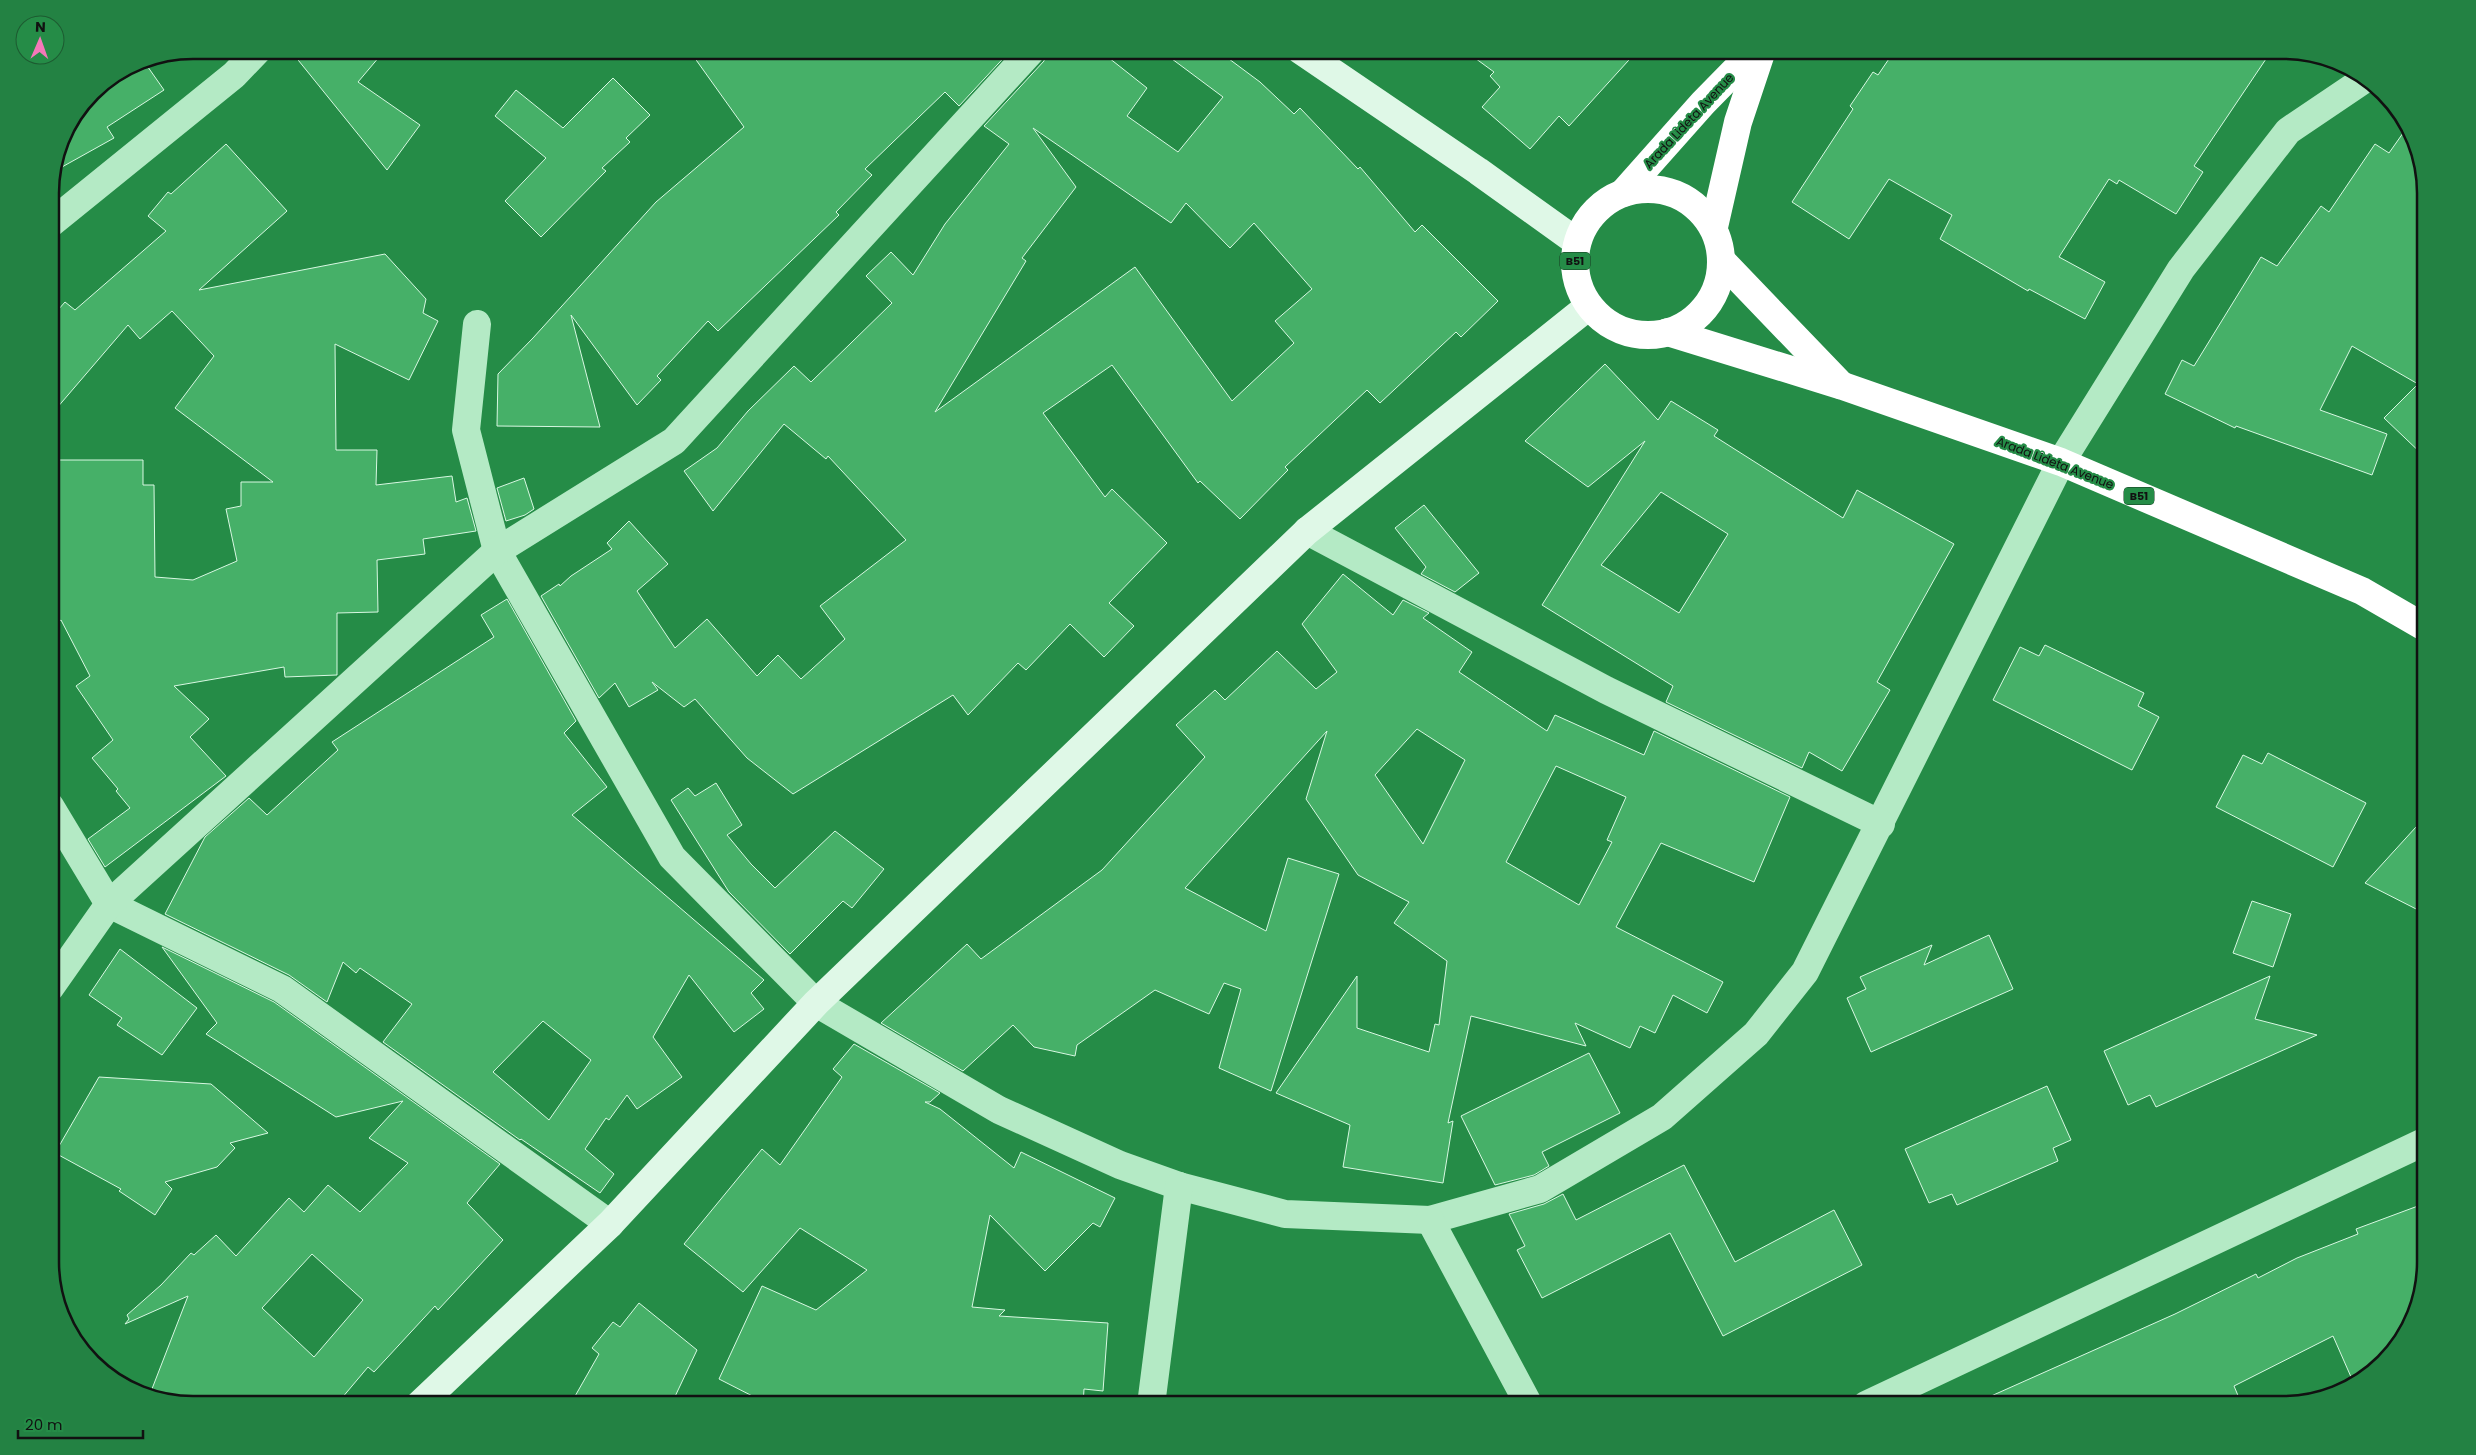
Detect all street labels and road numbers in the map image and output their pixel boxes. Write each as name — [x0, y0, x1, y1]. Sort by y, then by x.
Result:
street label: Arada Lideta Avenue — [1640, 69, 1737, 172]
road number: B51 — [1560, 252, 1590, 270]
street label: Arada Lideta Avenue — [1994, 432, 2116, 493]
road number: B51 — [2124, 488, 2154, 504]

